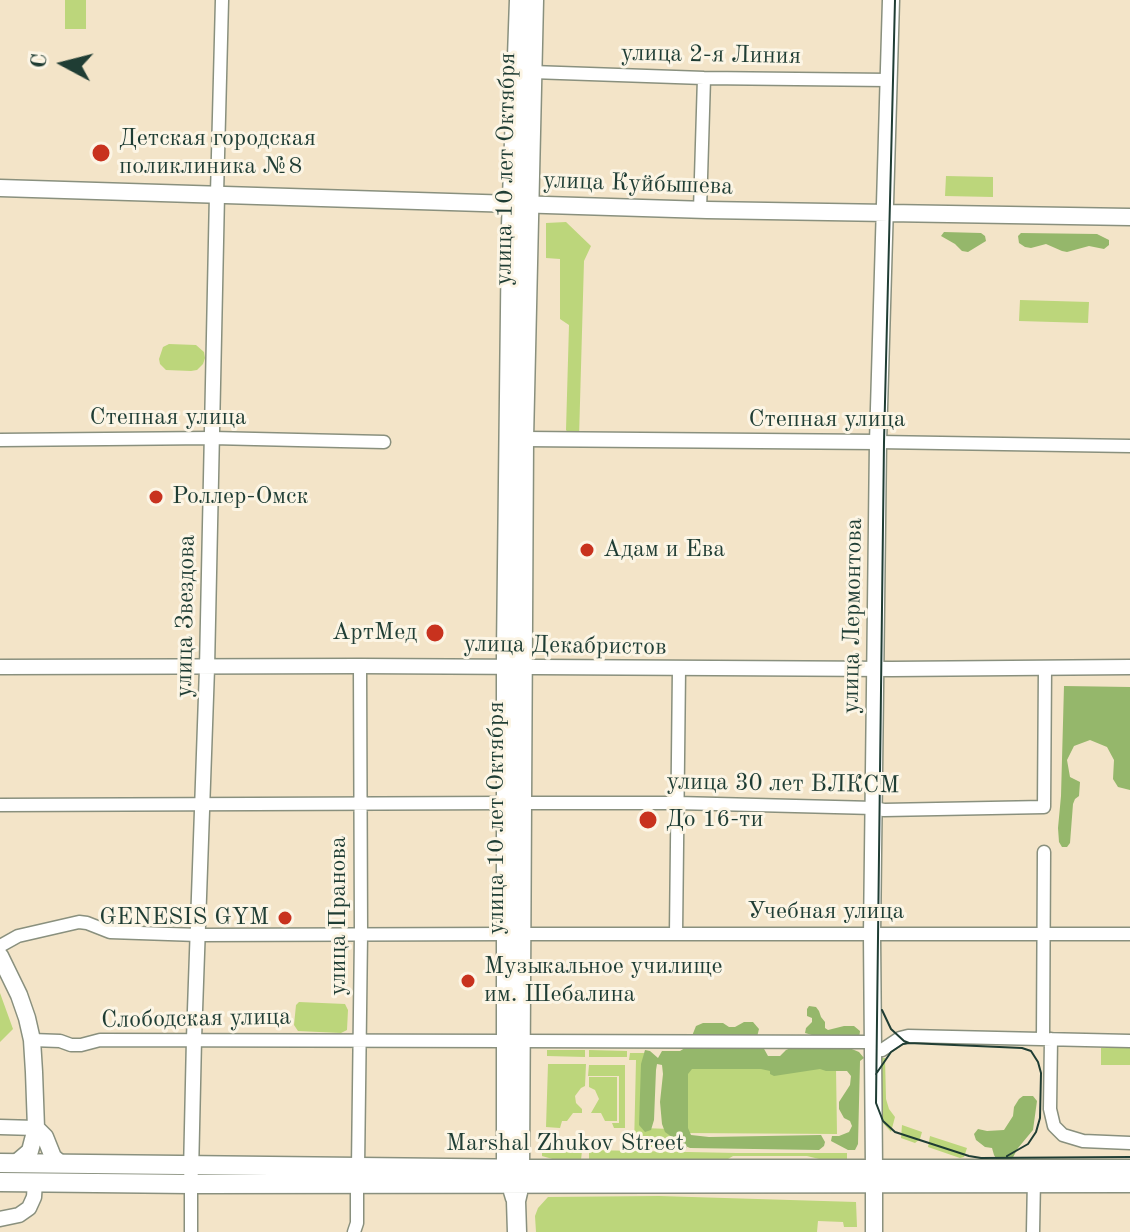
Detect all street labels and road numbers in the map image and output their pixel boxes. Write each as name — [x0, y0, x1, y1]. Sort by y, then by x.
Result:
street label: улица 2-я Линия — [621, 39, 801, 71]
street label: улица 10 лет Октября — [490, 52, 522, 286]
street label: улица Куйбышева — [542, 166, 734, 202]
street label: Степная улица — [89, 404, 247, 432]
street label: Степная улица — [748, 406, 906, 434]
street label: улица Лермонтова — [837, 518, 869, 714]
street label: улица Звездова — [170, 534, 202, 698]
street label: улица Декабристов — [463, 630, 667, 662]
street label: улица 10 лет Октября — [483, 701, 511, 935]
street label: улица 30 лет ВЛКСМ — [666, 768, 900, 800]
street label: улица Пранова — [325, 836, 353, 996]
street label: Учебная улица — [748, 898, 904, 926]
street label: Слободская улица — [101, 1003, 291, 1035]
street label: Marshal Zhukov Street — [446, 1130, 684, 1158]

